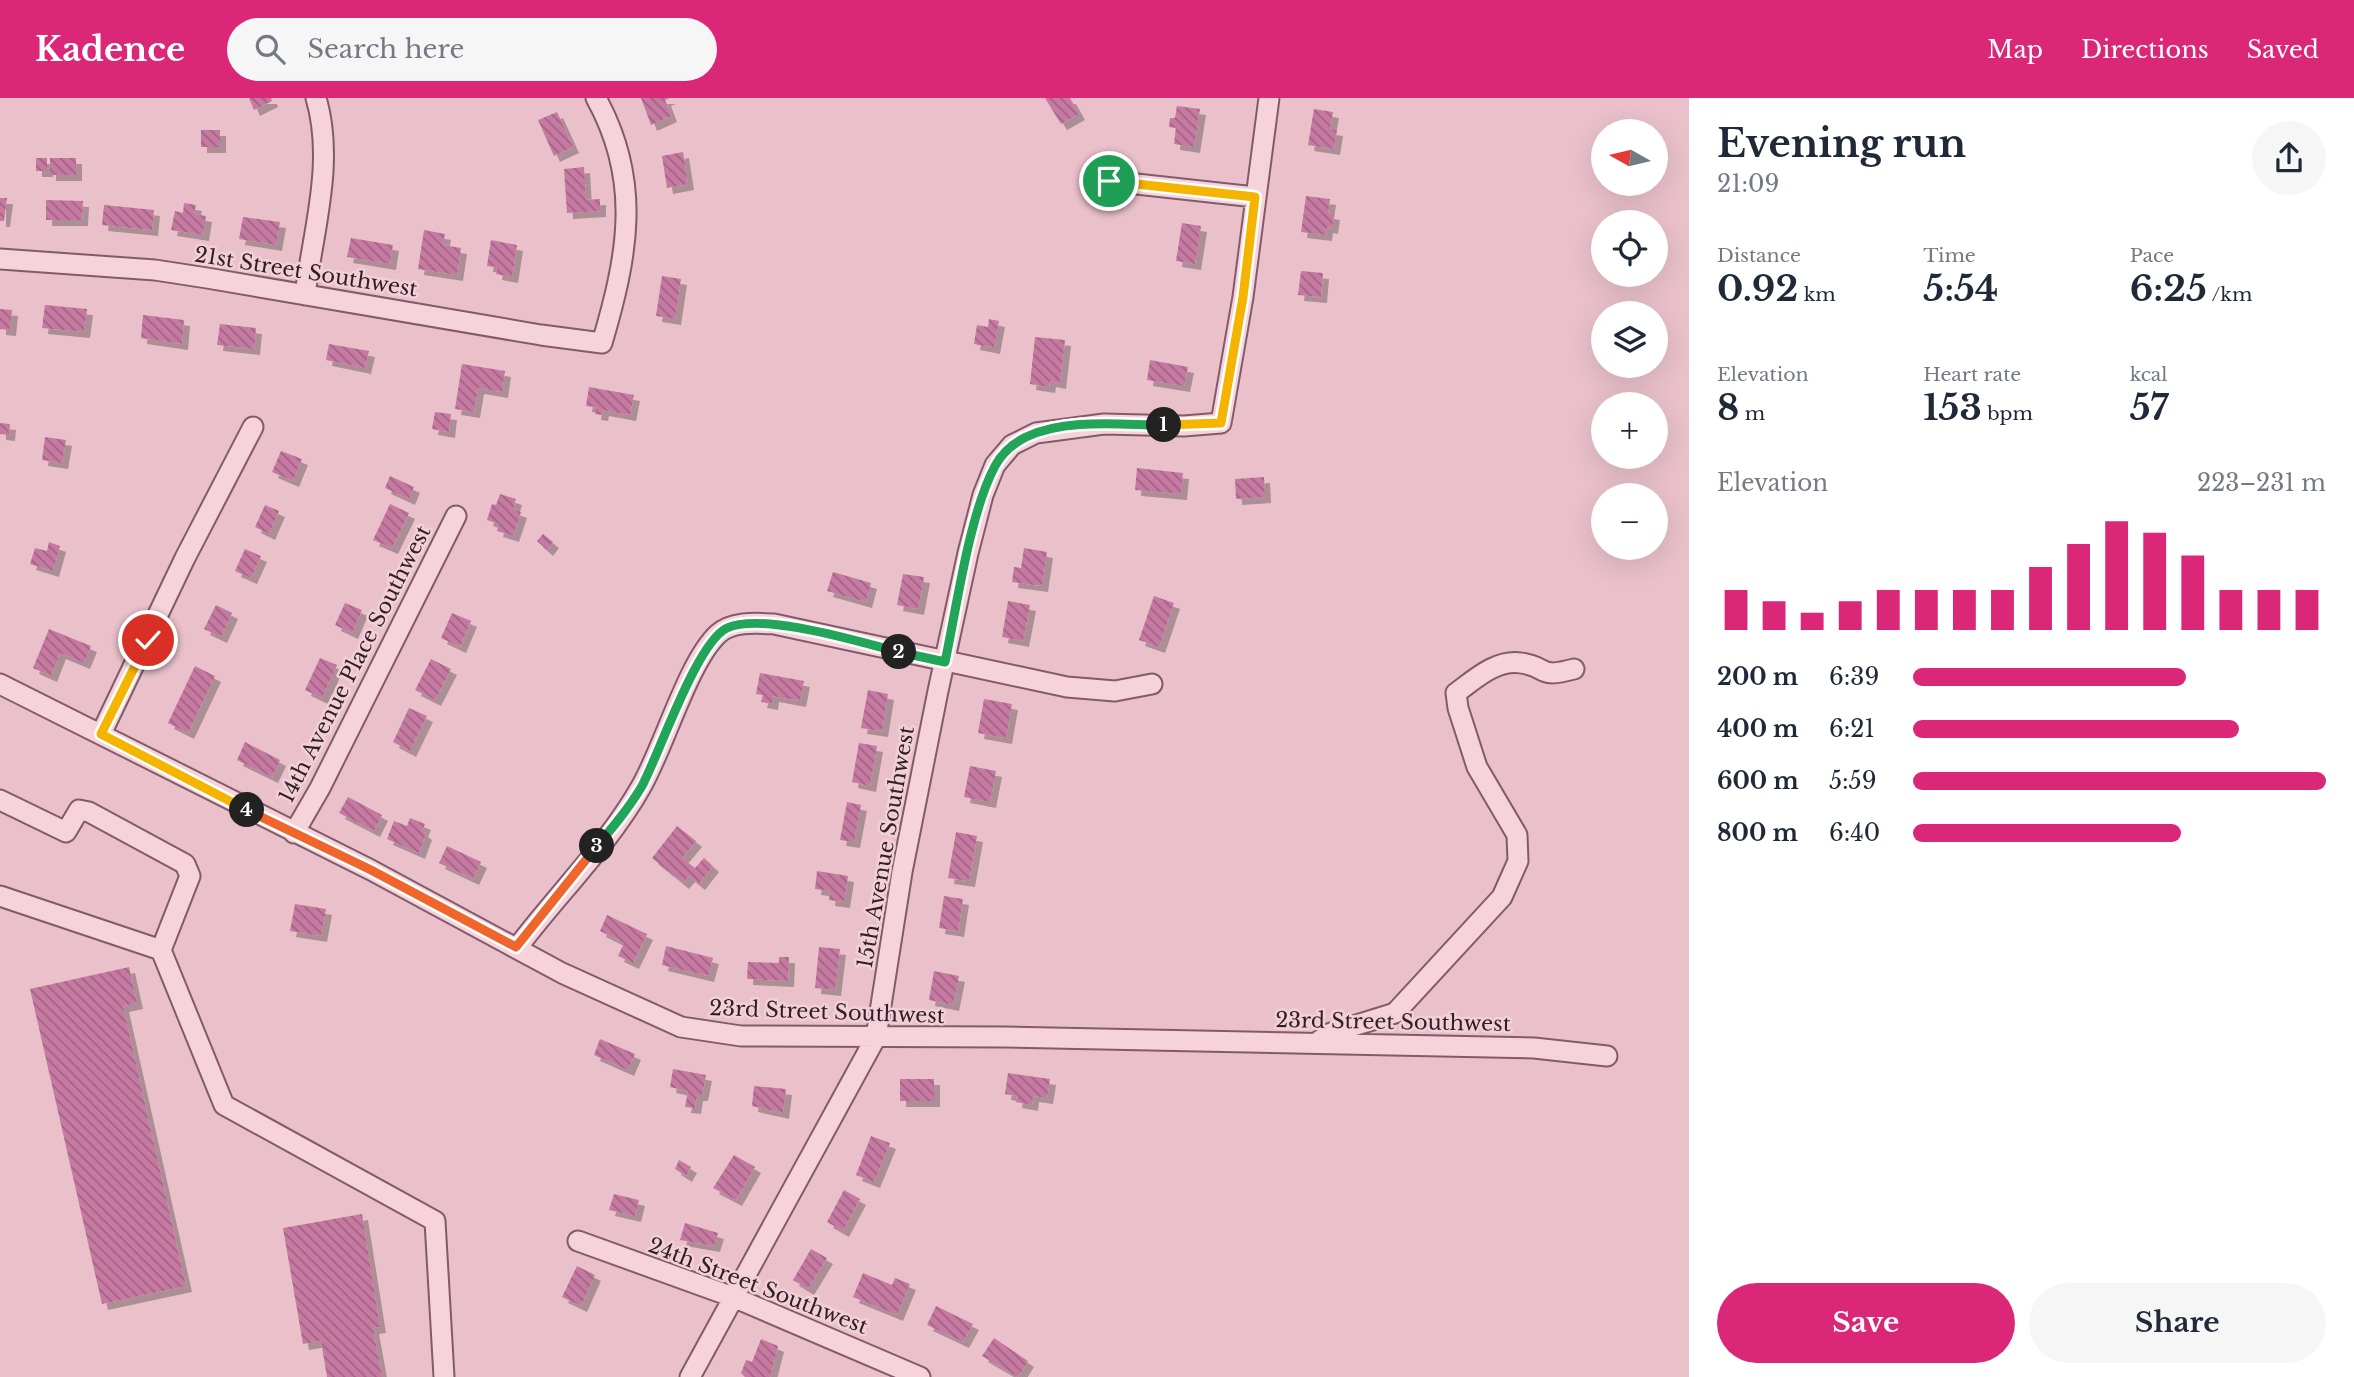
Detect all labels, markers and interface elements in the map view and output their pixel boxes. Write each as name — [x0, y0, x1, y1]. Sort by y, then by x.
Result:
search box — [227, 18, 717, 81]
text: Kadence — [35, 29, 185, 70]
icon: search — [251, 30, 289, 68]
text: Search here — [307, 33, 464, 65]
text: Map — [1987, 35, 2043, 64]
text: Directions — [2081, 35, 2209, 64]
text: Saved — [2247, 35, 2319, 64]
north arrow — [1591, 119, 1668, 196]
map controls — [1591, 119, 1668, 560]
text: Evening run — [1717, 120, 1966, 167]
button: share — [2252, 121, 2326, 195]
pin — [1079, 151, 1139, 211]
icon: arrive — [1090, 162, 1128, 200]
text: 21:09 — [1717, 170, 1779, 198]
button: locate — [1591, 210, 1668, 287]
street label: 21st Street Southwest — [193, 242, 419, 302]
text: Distance — [1717, 244, 1801, 267]
text: Time — [1923, 244, 1976, 267]
text: Pace — [2130, 244, 2174, 267]
text: 0.92 — [1717, 267, 1798, 310]
text: 5:54 — [1923, 267, 1998, 310]
text: 6:25 — [2130, 267, 2207, 310]
text: km — [1798, 283, 1836, 306]
text: /km — [2207, 283, 2252, 306]
button: layers — [1591, 301, 1668, 378]
text: Elevation — [1717, 363, 1809, 386]
text: Heart rate — [1923, 363, 2021, 386]
text: kcal — [2130, 363, 2168, 386]
text: 8 — [1717, 386, 1739, 429]
text: 153 — [1923, 386, 1982, 429]
text: 57 — [2130, 386, 2169, 429]
button: + — [1591, 392, 1668, 469]
text: m — [1739, 402, 1765, 425]
text: bpm — [1982, 402, 2033, 425]
pin: 1 — [1146, 408, 1182, 442]
text: 1 — [1159, 413, 1168, 436]
text: Elevation — [1717, 469, 1828, 497]
text: 223–231 m — [2197, 469, 2326, 497]
button: − — [1591, 483, 1668, 560]
street label: 14th Avenue Place Southwest — [274, 521, 436, 807]
pin — [118, 610, 178, 670]
icon: check — [129, 621, 167, 659]
pin: 2 — [881, 634, 916, 670]
text: 2 — [892, 640, 905, 663]
text: 200 m — [1717, 663, 1798, 691]
text: 6:39 — [1829, 663, 1879, 691]
text: 400 m — [1717, 715, 1799, 743]
text: 6:21 — [1829, 715, 1875, 743]
street label: 15th Avenue Southwest — [852, 724, 920, 970]
text: 600 m — [1717, 767, 1799, 795]
text: 5:59 — [1829, 767, 1876, 795]
pin: 4 — [230, 792, 264, 828]
text: 4 — [240, 798, 253, 821]
text: 800 m — [1717, 819, 1798, 847]
text: 6:40 — [1829, 819, 1880, 847]
pin: 3 — [580, 828, 614, 864]
text: 3 — [590, 834, 603, 857]
street label: 23rd Street Southwest — [709, 995, 945, 1029]
street label: 23rd Street Southwest — [1275, 1007, 1511, 1037]
street label: 24th Street Southwest — [644, 1232, 872, 1340]
button: Save — [1717, 1283, 2015, 1363]
button: Share — [2029, 1283, 2326, 1363]

